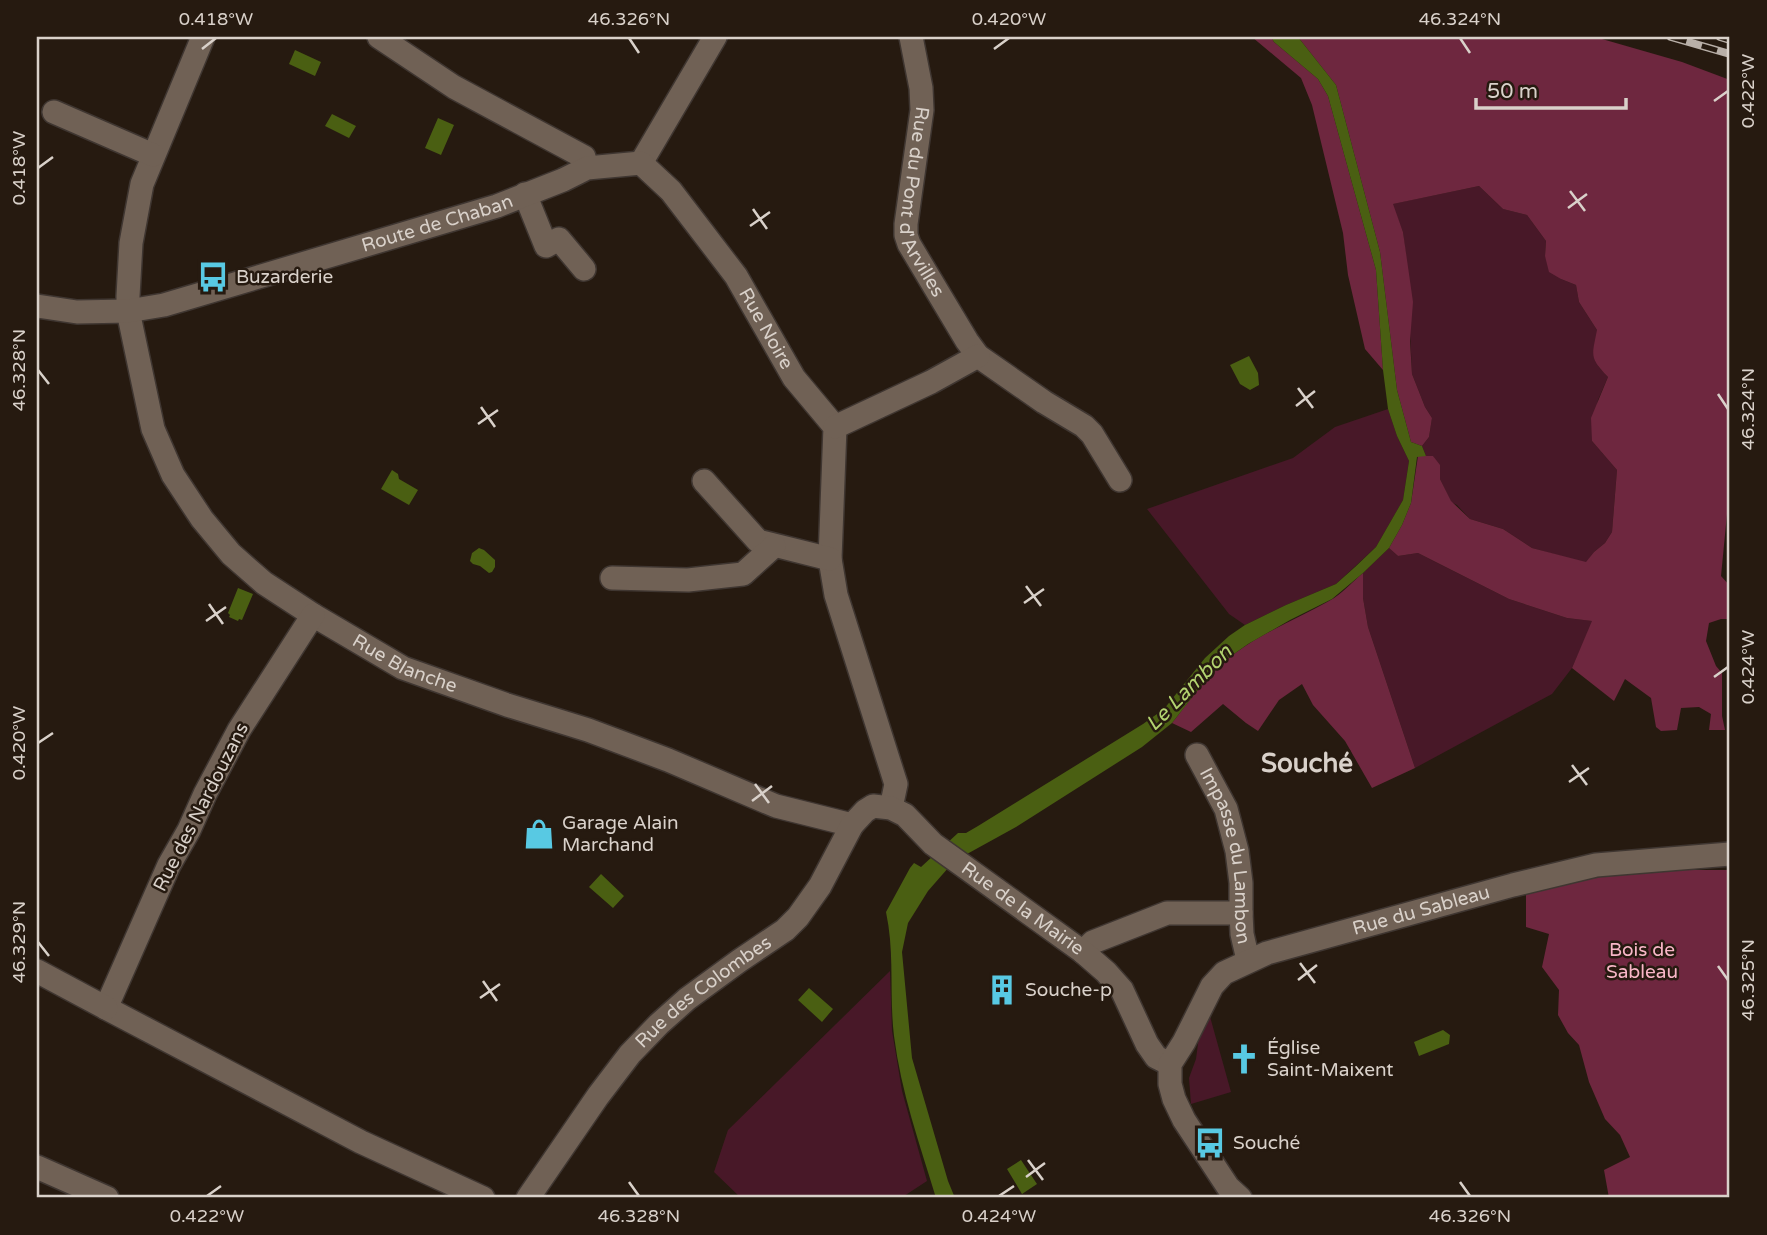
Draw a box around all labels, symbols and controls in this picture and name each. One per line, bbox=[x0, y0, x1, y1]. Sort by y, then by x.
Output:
text: 0.418°W bbox=[179, 8, 253, 30]
text: 46.326°N bbox=[588, 8, 670, 30]
text: 0.420°W bbox=[972, 8, 1046, 30]
text: 46.324°N bbox=[1419, 8, 1501, 30]
text: 0.422°W bbox=[1737, 54, 1759, 128]
scale bar bbox=[1476, 66, 1627, 110]
text: 50 m bbox=[1487, 79, 1538, 104]
street label: Rue du Pont d'Arvilles bbox=[895, 105, 949, 301]
text: 0.418°W bbox=[8, 131, 30, 205]
street label: Route de Chaban bbox=[359, 190, 516, 257]
bus stop icon: Buzarderie bbox=[196, 260, 230, 294]
place label: Buzarderie bbox=[236, 266, 333, 288]
street label: Rue Noire bbox=[734, 284, 798, 373]
text: 46.328°N bbox=[8, 329, 30, 411]
text: 46.324°N bbox=[1737, 368, 1759, 450]
street label: Rue Blanche bbox=[349, 630, 460, 697]
text: 0.424°W bbox=[1737, 630, 1759, 704]
water label: Le Lambon bbox=[1141, 639, 1238, 736]
text: 0.420°W bbox=[8, 706, 30, 780]
street label: Rue des Nardouzans bbox=[149, 719, 253, 895]
district label: Souché bbox=[1261, 748, 1353, 779]
street label: Impasse du Lambon bbox=[1195, 764, 1255, 946]
place label: Garage Alain Marchand bbox=[562, 812, 678, 856]
shop icon: Garage Alain Marchand bbox=[522, 817, 556, 851]
street label: Rue de la Mairie bbox=[957, 857, 1088, 960]
street label: Rue du Sableau bbox=[1350, 881, 1492, 940]
text: 46.329°N bbox=[8, 901, 30, 983]
street label: Rue des Colombes bbox=[631, 931, 776, 1053]
park label: Bois de Sableau bbox=[1606, 939, 1678, 983]
text: 46.325°N bbox=[1737, 939, 1759, 1021]
building icon: Souche-p bbox=[985, 973, 1019, 1007]
place label: Souche-p bbox=[1025, 979, 1112, 1001]
place label: Église Saint-Maixent bbox=[1267, 1037, 1394, 1081]
church icon: Église Saint-Maixent bbox=[1227, 1042, 1261, 1076]
bus stop icon: Souché bbox=[1193, 1126, 1227, 1160]
place label: Souché bbox=[1233, 1132, 1300, 1154]
text: 0.422°W bbox=[170, 1205, 244, 1227]
text: 46.328°N bbox=[598, 1205, 680, 1227]
text: 0.424°W bbox=[962, 1205, 1036, 1227]
text: 46.326°N bbox=[1429, 1205, 1511, 1227]

